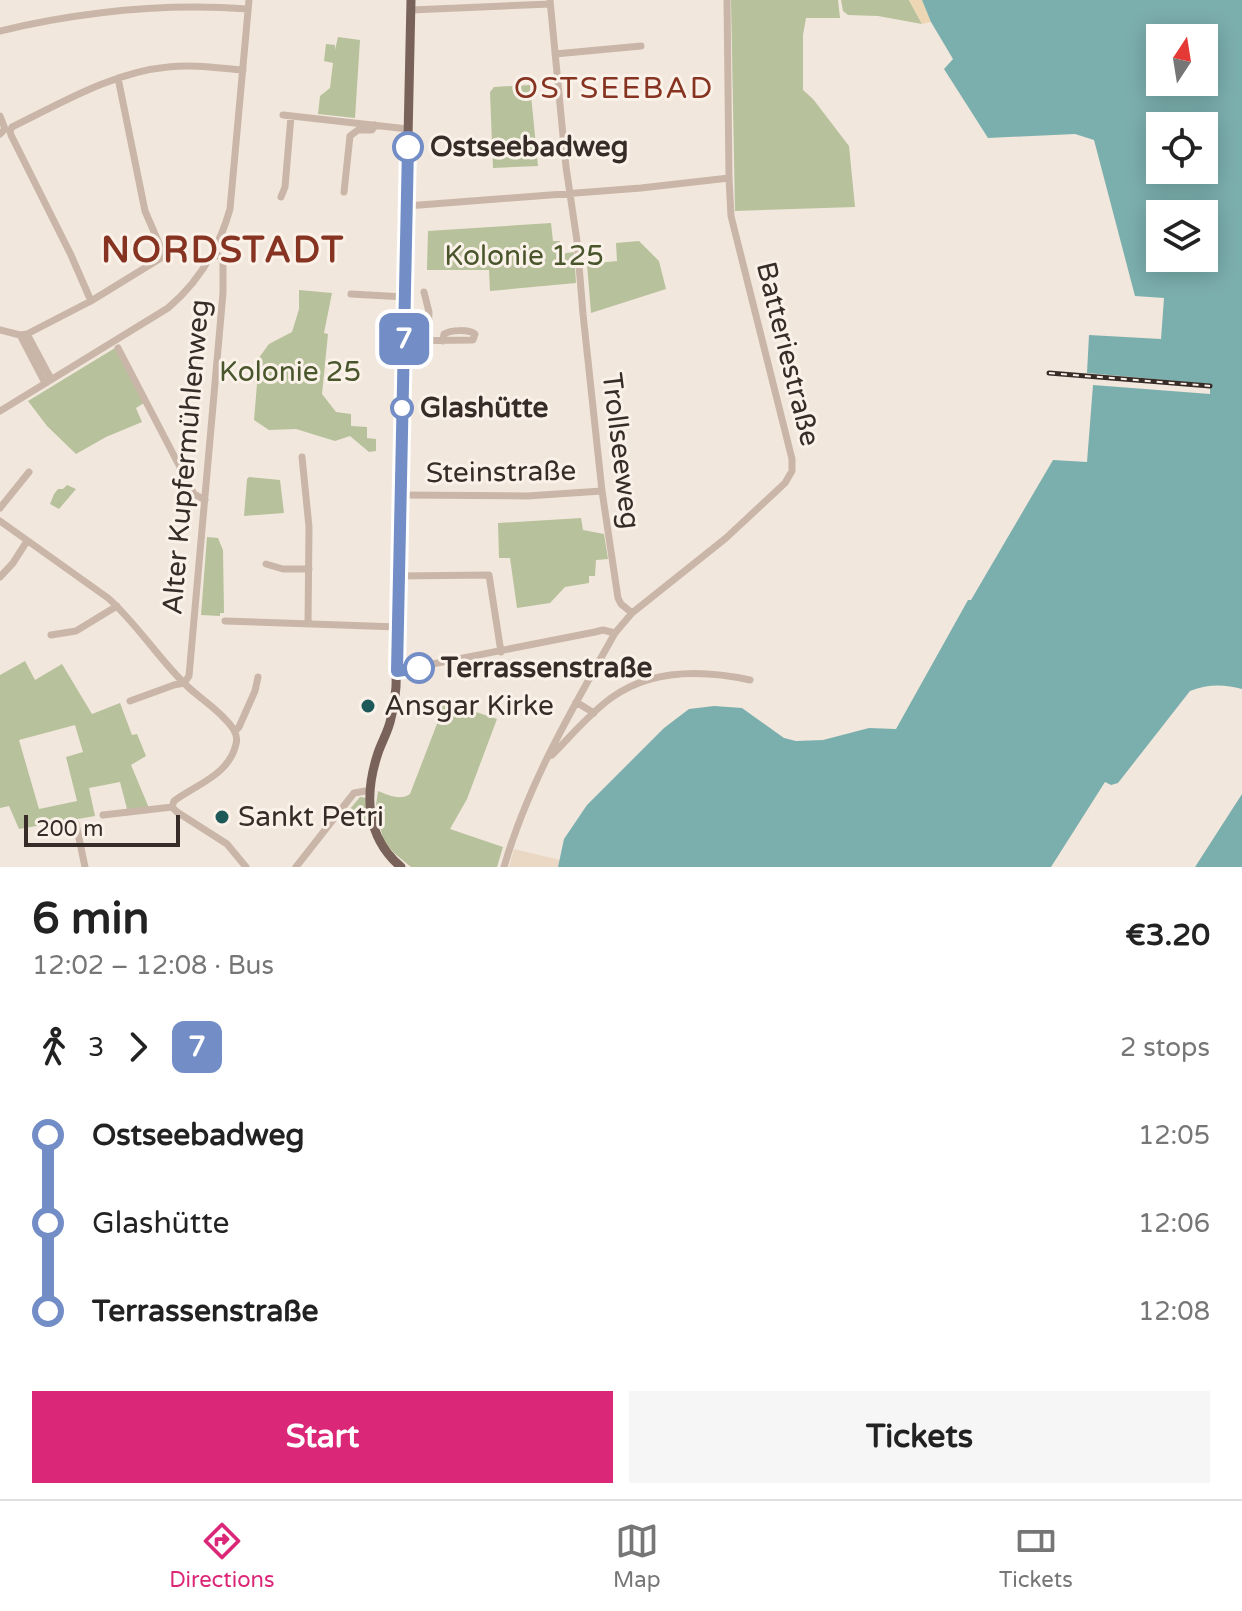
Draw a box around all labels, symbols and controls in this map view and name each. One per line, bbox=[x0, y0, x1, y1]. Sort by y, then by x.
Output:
north arrow bbox=[1146, 24, 1218, 96]
map controls bbox=[1146, 24, 1218, 272]
district label: OSTSEEBAD bbox=[514, 70, 714, 107]
button: locate bbox=[1146, 112, 1218, 184]
place label: Ostseebadweg bbox=[430, 130, 628, 164]
marker: Ostseebadweg bbox=[393, 132, 423, 162]
button: layers bbox=[1146, 200, 1218, 272]
district label: NORDSTADT bbox=[101, 229, 345, 272]
park label: Kolonie 125 bbox=[444, 239, 604, 273]
street label: Batteriestraße bbox=[749, 258, 827, 450]
street label: Alter Kupfermühlenweg bbox=[155, 298, 217, 616]
line badge: 7 bbox=[378, 313, 430, 365]
text: 7 bbox=[395, 322, 413, 356]
park label: Kolonie 25 bbox=[219, 355, 361, 389]
street label: Trollseeweg bbox=[595, 371, 647, 531]
place label: Glashütte bbox=[420, 391, 549, 425]
marker: Glashütte bbox=[391, 397, 413, 419]
street label: Steinstraße bbox=[426, 454, 576, 490]
place label: Terrassenstraße bbox=[440, 651, 653, 685]
marker: Terrassenstraße bbox=[404, 653, 434, 683]
place label: Ansgar Kirke bbox=[384, 689, 554, 723]
marker: Ansgar Kirke bbox=[359, 697, 377, 715]
place label: Sankt Petri bbox=[238, 800, 384, 834]
marker: Sankt Petri bbox=[213, 808, 231, 826]
scale bar bbox=[24, 811, 180, 847]
text: 200 m bbox=[36, 816, 103, 842]
text: 6 min bbox=[32, 893, 149, 946]
text: €3.20 bbox=[1125, 917, 1210, 954]
text: 12:02 – 12:08 · Bus bbox=[32, 950, 274, 981]
icon: walk bbox=[32, 1025, 76, 1069]
icon: forward bbox=[116, 1025, 160, 1069]
text: 7 bbox=[188, 1030, 206, 1064]
text: 3 bbox=[88, 1032, 104, 1063]
text: 2 stops bbox=[1120, 1032, 1210, 1063]
text: Ostseebadweg bbox=[92, 1117, 304, 1154]
text: 12:05 bbox=[1138, 1120, 1210, 1151]
text: Glashütte bbox=[92, 1205, 230, 1242]
text: 12:06 bbox=[1138, 1208, 1210, 1239]
text: Terrassenstraße bbox=[92, 1293, 319, 1330]
text: 12:08 bbox=[1138, 1296, 1210, 1327]
button: Start bbox=[32, 1391, 613, 1483]
button: Tickets bbox=[629, 1391, 1210, 1483]
tab: Directions bbox=[169, 1519, 275, 1593]
tab: Map bbox=[613, 1519, 661, 1593]
tab: Tickets bbox=[999, 1519, 1073, 1593]

